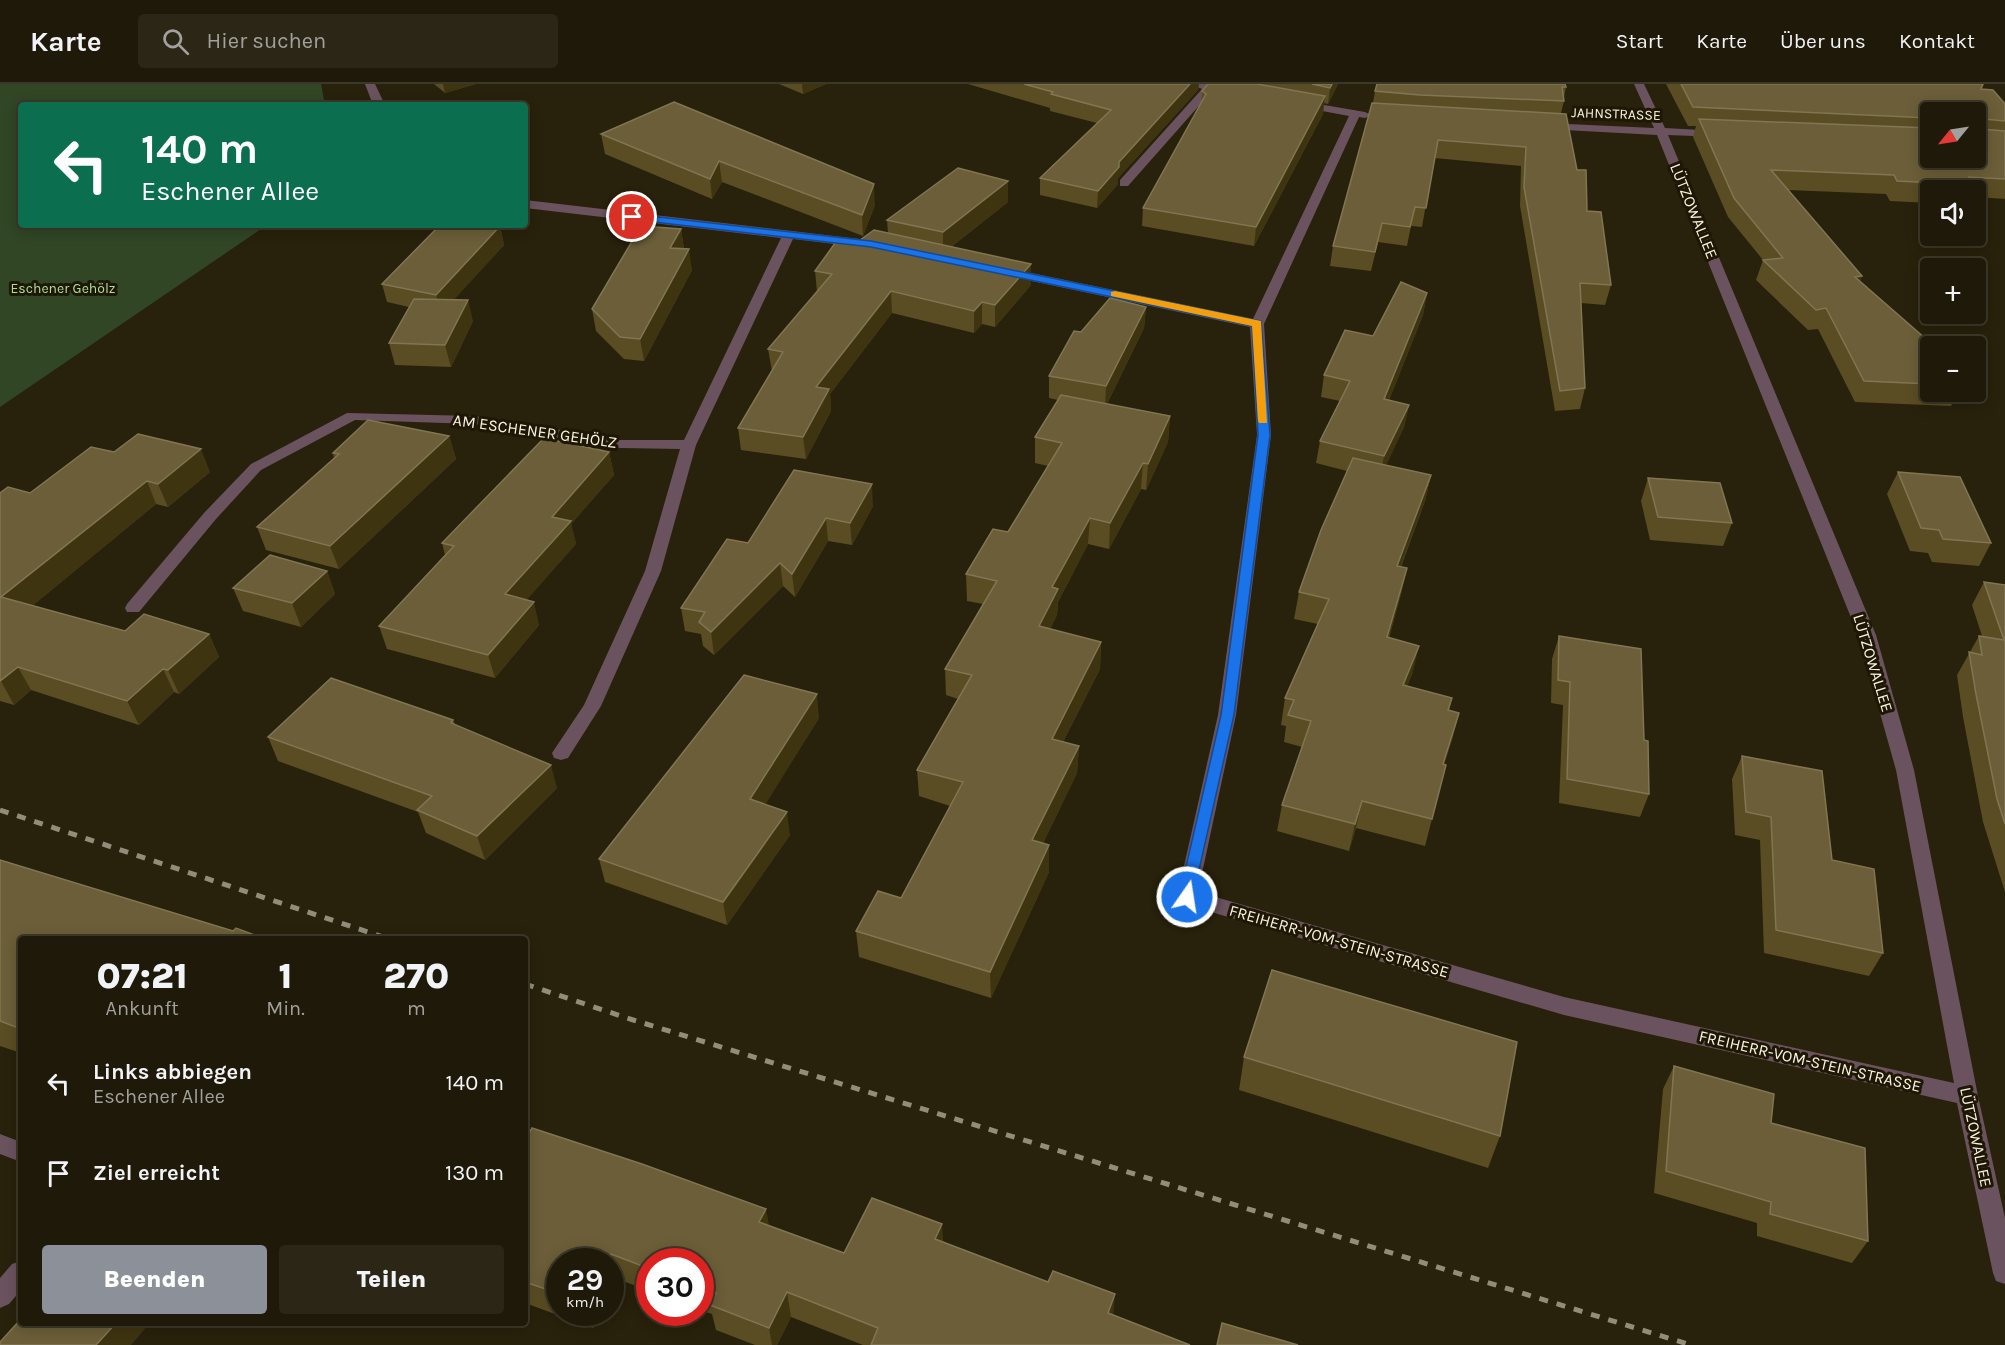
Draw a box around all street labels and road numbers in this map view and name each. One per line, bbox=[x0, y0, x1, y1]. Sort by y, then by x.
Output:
street label: JAHNSTRASSE bbox=[1571, 104, 1661, 124]
street label: LÜTZOWALLEE bbox=[1666, 160, 1722, 262]
street label: AM ESCHENER GEHÖLZ bbox=[452, 410, 618, 452]
street label: LÜTZOWALLEE bbox=[1849, 612, 1897, 714]
street label: FREIHERR-VOM-STEIN-STRASSE bbox=[1227, 901, 1451, 981]
street label: FREIHERR-VOM-STEIN-STRASSE bbox=[1697, 1026, 1923, 1096]
street label: LÜTZOWALLEE bbox=[1956, 1085, 1996, 1189]

